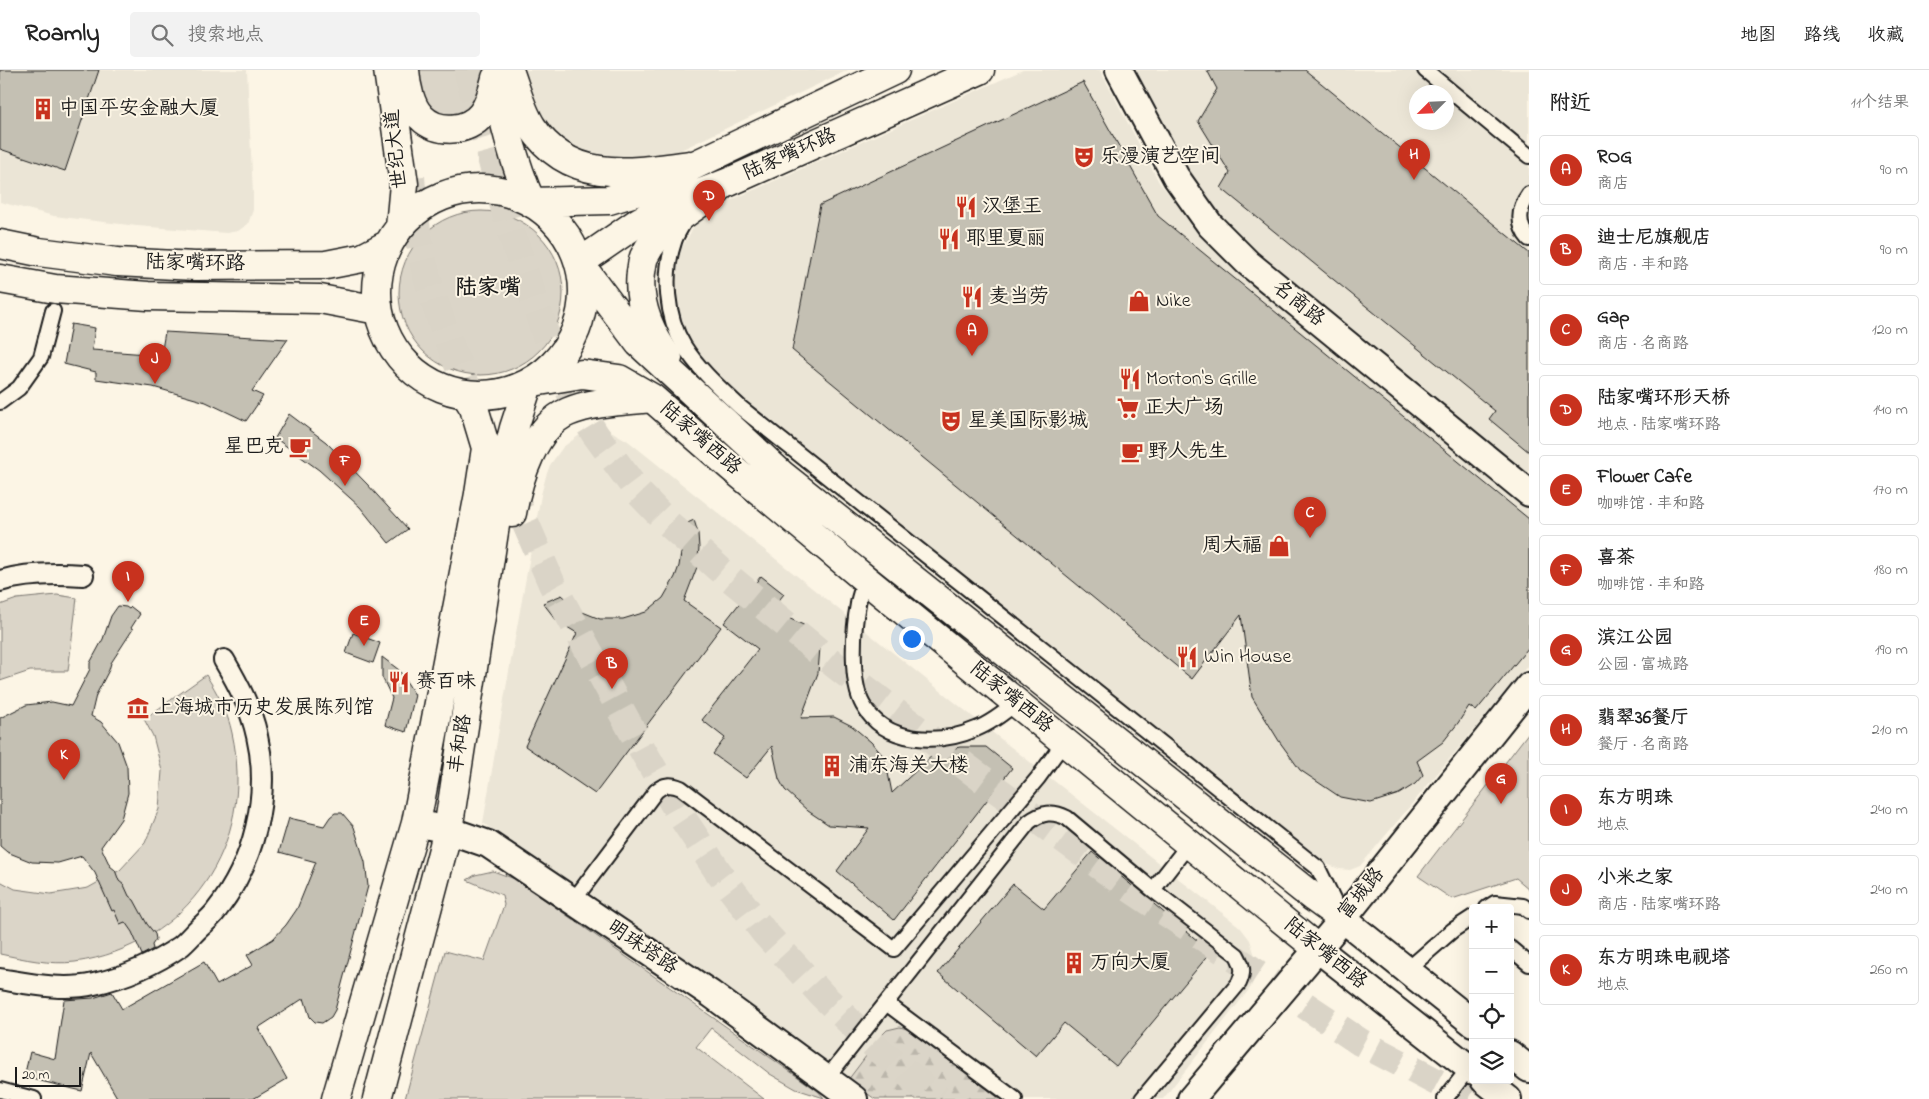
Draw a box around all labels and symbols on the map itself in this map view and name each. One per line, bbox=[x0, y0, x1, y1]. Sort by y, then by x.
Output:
north arrow bbox=[1409, 85, 1454, 130]
place label: 中国平安金融大厦 bbox=[59, 95, 219, 124]
building icon: 中国平安金融大厦 bbox=[30, 96, 56, 122]
street label: 世纪大道 bbox=[378, 108, 416, 190]
street label: 陆家嘴环路 bbox=[738, 121, 842, 189]
pin: H bbox=[1398, 139, 1430, 180]
place label: 乐漫演艺空间 bbox=[1100, 143, 1220, 172]
theatre icon: 乐漫演艺空间 bbox=[1071, 144, 1097, 170]
pin: D bbox=[693, 180, 725, 221]
place label: 汉堡王 bbox=[982, 193, 1042, 222]
restaurant icon: 汉堡王 bbox=[953, 194, 979, 220]
place label: 耶里夏丽 bbox=[966, 225, 1046, 254]
restaurant icon: 耶里夏丽 bbox=[936, 226, 962, 252]
street label: 陆家嘴环路 bbox=[145, 249, 246, 279]
district label: 陆家嘴 bbox=[455, 273, 521, 305]
street label: 名商路 bbox=[1266, 274, 1331, 335]
place label: 麦当劳 bbox=[989, 283, 1049, 312]
restaurant icon: 麦当劳 bbox=[959, 284, 985, 310]
place label: Nike bbox=[1156, 287, 1191, 316]
shop icon: Nike bbox=[1126, 288, 1152, 314]
pin: A bbox=[956, 315, 988, 356]
pin: J bbox=[139, 343, 171, 384]
place label: Morton's Grille bbox=[1146, 365, 1257, 394]
restaurant icon: Morton's Grille bbox=[1117, 366, 1143, 392]
place label: 正大广场 bbox=[1144, 394, 1224, 423]
street label: 陆家嘴西路 bbox=[653, 395, 748, 483]
supermarket icon: 正大广场 bbox=[1115, 395, 1141, 421]
place label: 星美国际影城 bbox=[968, 407, 1088, 436]
theatre icon: 星美国际影城 bbox=[938, 408, 964, 434]
place label: 星巴克 bbox=[224, 433, 284, 462]
cafe icon: 星巴克 bbox=[287, 434, 313, 460]
place label: 野人先生 bbox=[1148, 438, 1228, 467]
cafe icon: 野人先生 bbox=[1119, 439, 1145, 465]
pin: F bbox=[329, 445, 361, 486]
pin: C bbox=[1294, 497, 1326, 538]
place label: 周大福 bbox=[1202, 532, 1262, 561]
shop icon: 周大福 bbox=[1266, 533, 1292, 559]
pin: I bbox=[112, 561, 144, 602]
pin: E bbox=[348, 605, 380, 646]
your location bbox=[899, 626, 925, 652]
place label: Win House bbox=[1204, 643, 1292, 672]
restaurant icon: Win House bbox=[1174, 644, 1200, 670]
pin: B bbox=[596, 648, 628, 689]
street label: 陆家嘴西路 bbox=[963, 655, 1060, 741]
place label: 赛百味 bbox=[416, 668, 476, 697]
restaurant icon: 赛百味 bbox=[386, 669, 412, 695]
place label: 上海城市历史发展陈列馆 bbox=[154, 694, 374, 723]
museum icon: 上海城市历史发展陈列馆 bbox=[125, 695, 151, 721]
street label: 丰和路 bbox=[442, 711, 480, 776]
pin: K bbox=[48, 739, 80, 780]
place label: 浦东海关大楼 bbox=[849, 752, 969, 781]
building icon: 浦东海关大楼 bbox=[819, 753, 845, 779]
pin: G bbox=[1485, 763, 1517, 804]
street label: 富城路 bbox=[1332, 861, 1393, 926]
street label: 陆家嘴西路 bbox=[1277, 911, 1374, 997]
street label: 明珠塔路 bbox=[601, 914, 684, 983]
place label: 万向大厦 bbox=[1090, 949, 1170, 978]
building icon: 万向大厦 bbox=[1061, 950, 1087, 976]
scale bar bbox=[15, 1064, 81, 1087]

